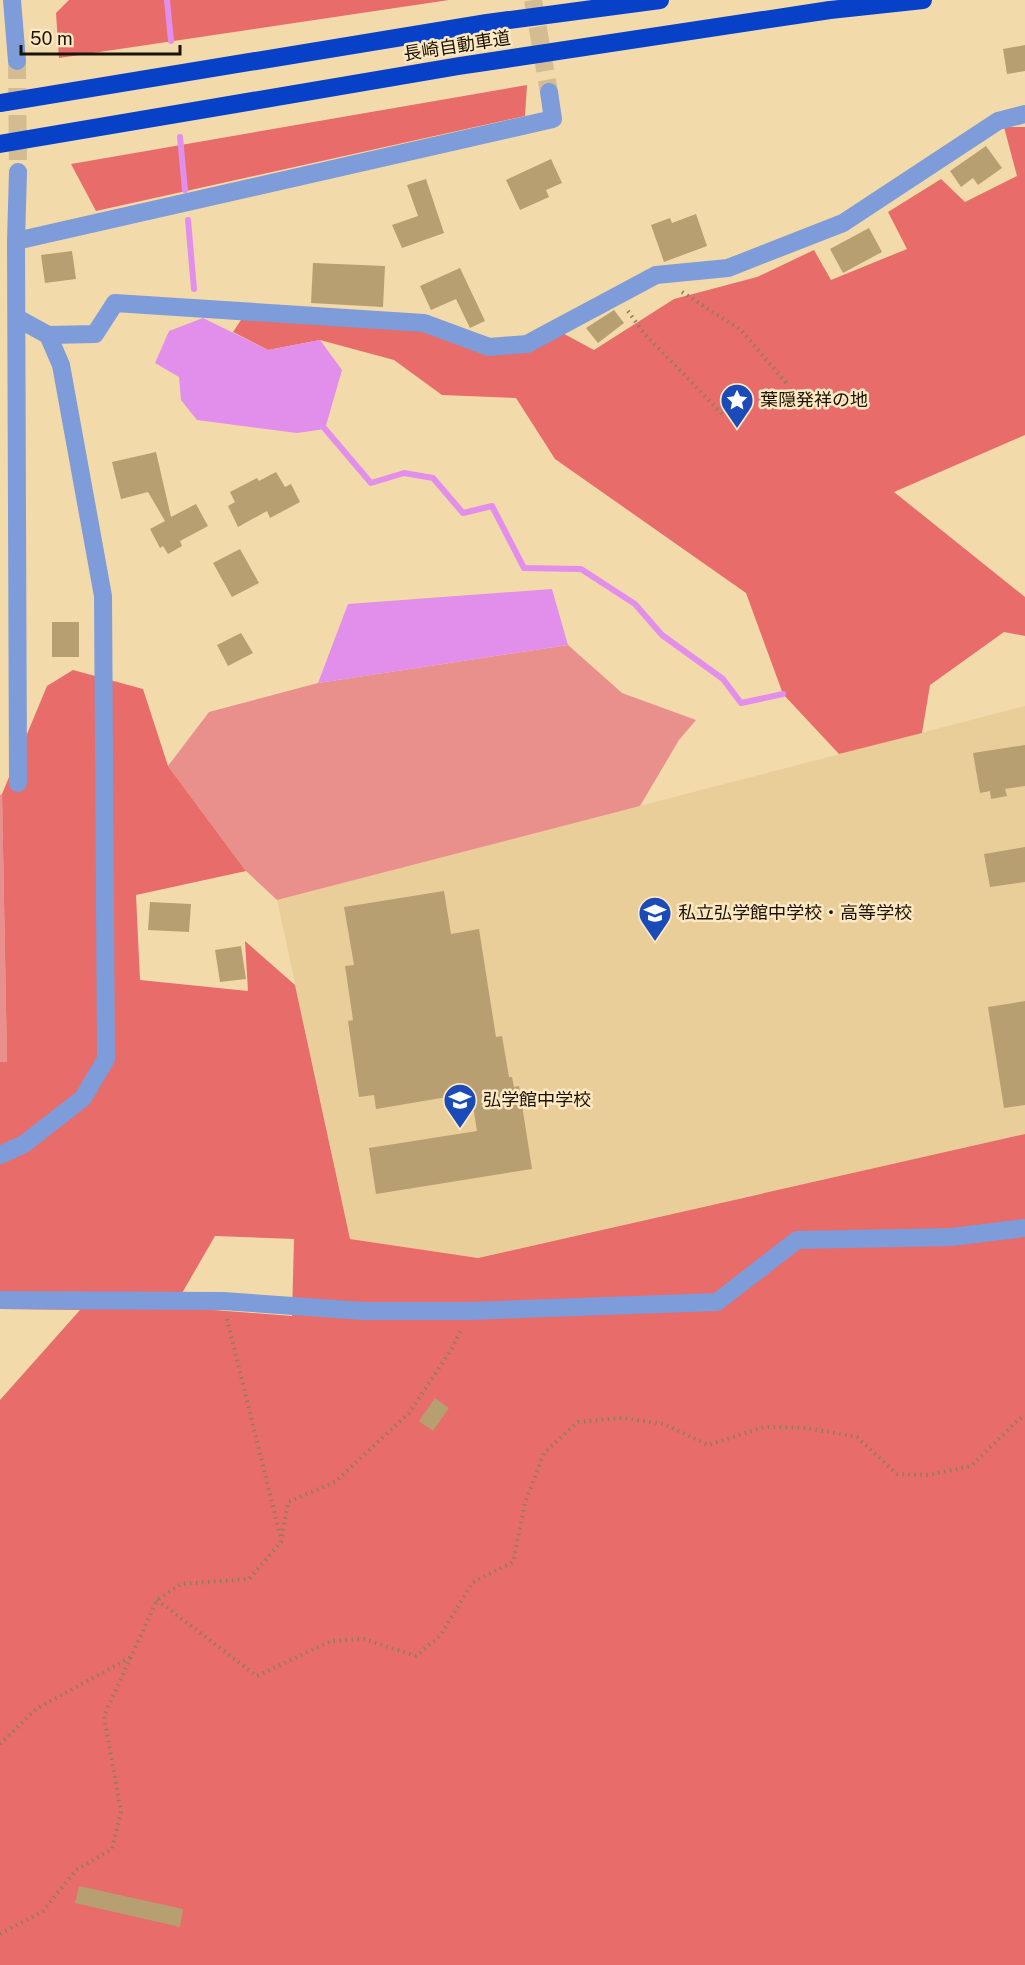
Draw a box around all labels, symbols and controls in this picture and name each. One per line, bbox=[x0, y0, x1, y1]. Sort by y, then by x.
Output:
scale bar bbox=[21, 18, 180, 56]
street label: 長崎自動車道 bbox=[402, 27, 512, 64]
text: 50 m bbox=[30, 28, 73, 49]
place icon: 葉隠発祥の地 bbox=[719, 382, 755, 429]
place label: 葉隠発祥の地 bbox=[760, 389, 868, 410]
school or university icon: 私立弘学館中学校・高等学校 bbox=[637, 895, 673, 942]
place label: 私立弘学館中学校・高等学校 bbox=[678, 902, 912, 923]
school or university icon: 弘学館中学校 bbox=[442, 1082, 478, 1129]
place label: 弘学館中学校 bbox=[483, 1089, 591, 1110]

